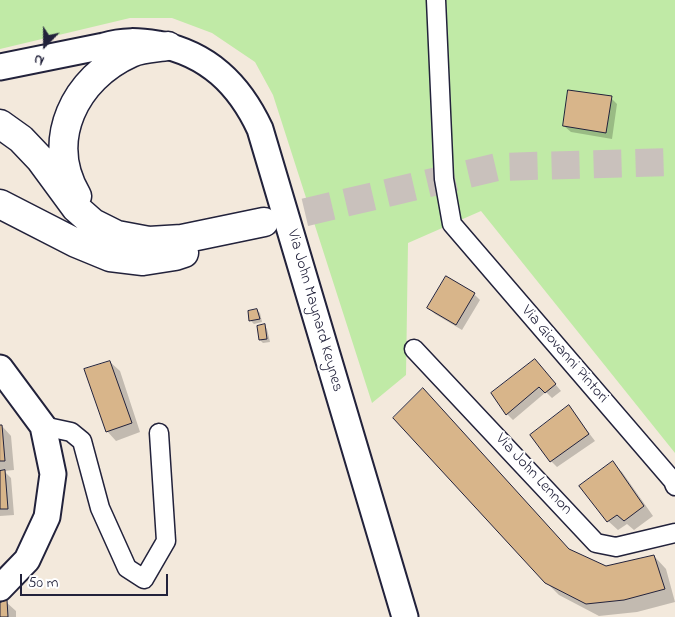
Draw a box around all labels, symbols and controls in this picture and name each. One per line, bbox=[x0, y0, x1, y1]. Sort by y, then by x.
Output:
north arrow bbox=[20, 20, 70, 70]
text: N bbox=[31, 48, 48, 71]
street label: Via John Maynard Keynes bbox=[282, 228, 346, 394]
street label: Via Giovanni Pintori bbox=[516, 302, 612, 408]
street label: Via John Lennon bbox=[490, 430, 576, 520]
scale bar bbox=[22, 564, 170, 596]
text: 50 m bbox=[28, 572, 58, 594]

